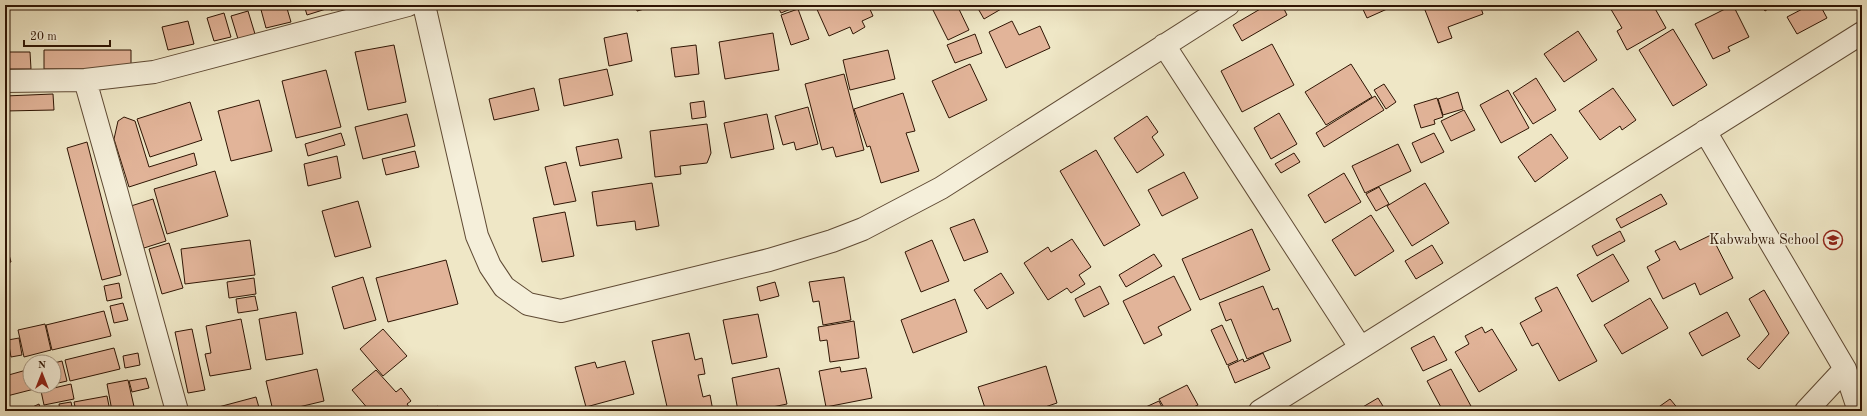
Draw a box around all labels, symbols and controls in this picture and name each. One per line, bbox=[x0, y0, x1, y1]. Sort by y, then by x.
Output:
scale bar bbox=[24, 22, 110, 48]
text: 20 m bbox=[30, 31, 57, 43]
school or university icon: Kabwabwa School bbox=[1822, 229, 1844, 251]
place label: Kabwabwa School bbox=[1709, 233, 1819, 247]
north arrow bbox=[22, 354, 62, 394]
text: N bbox=[38, 360, 47, 371]

